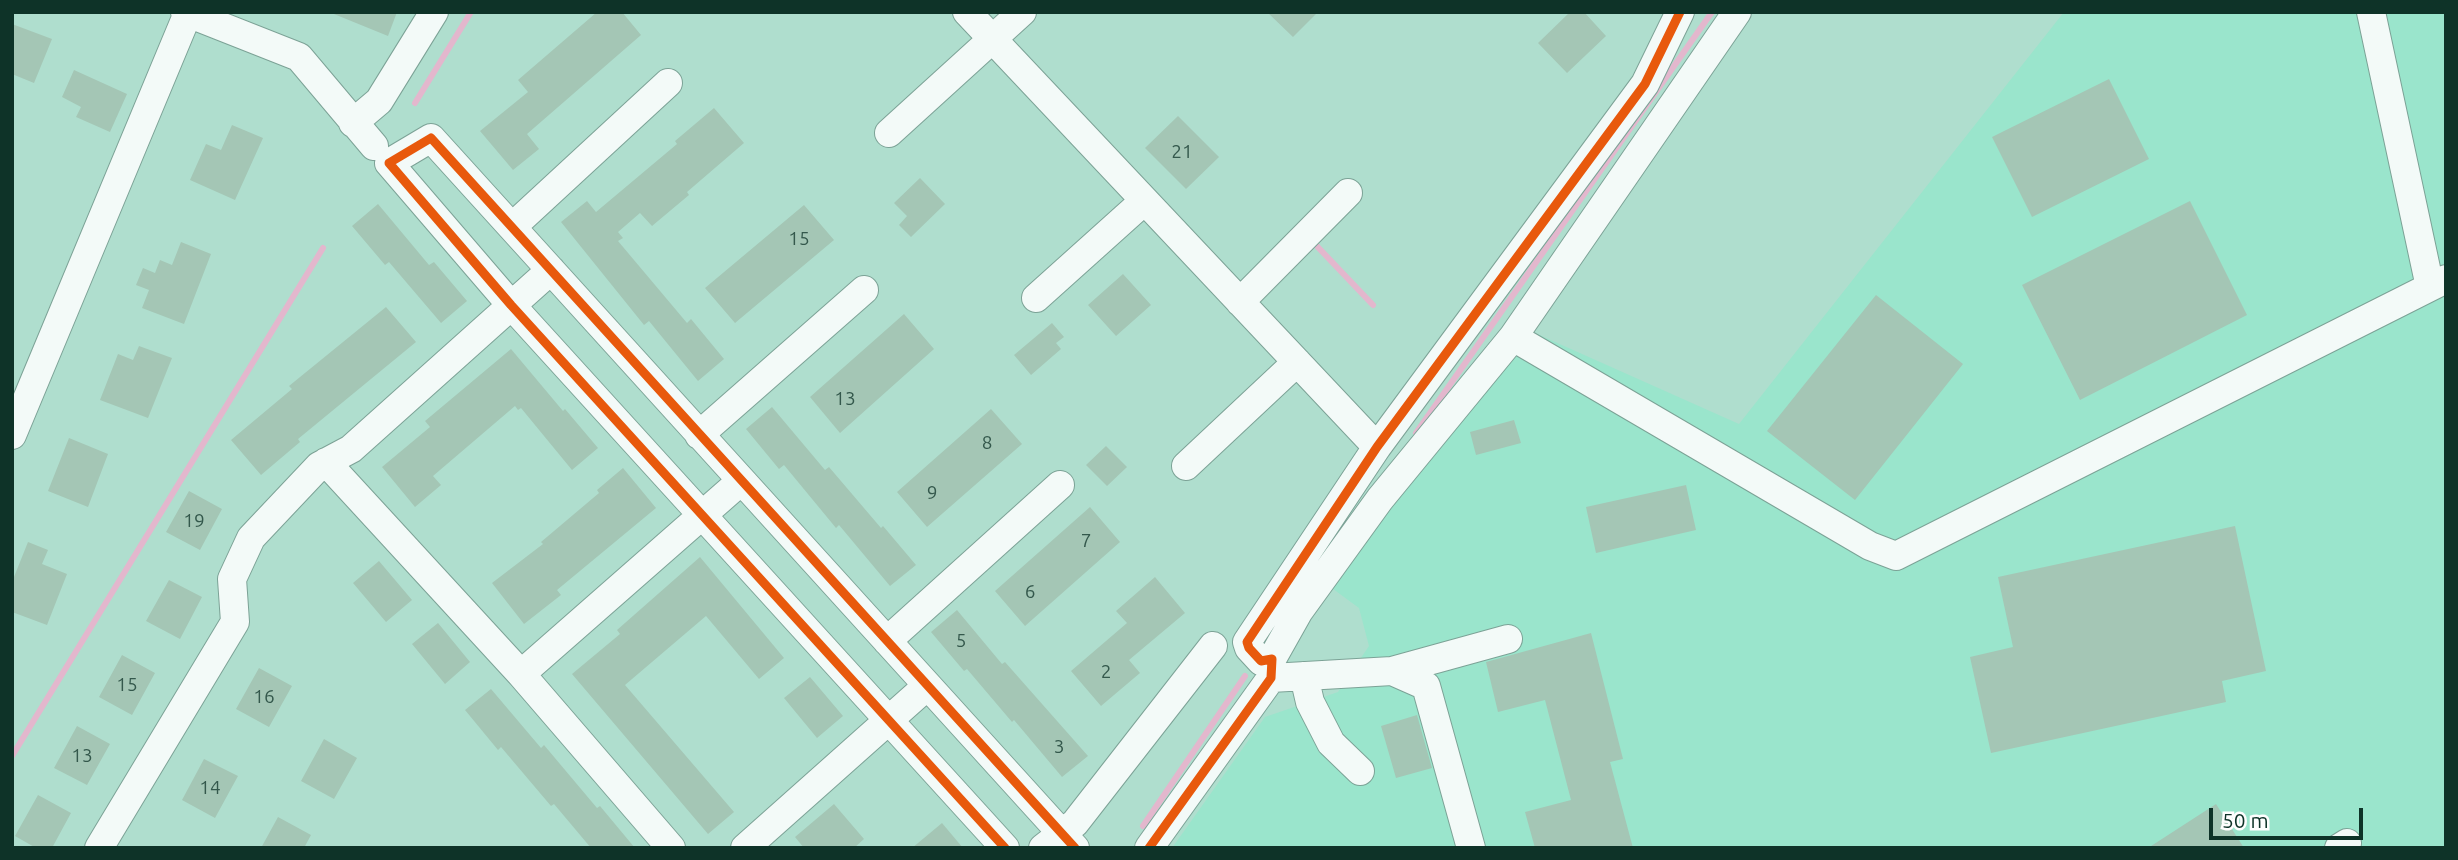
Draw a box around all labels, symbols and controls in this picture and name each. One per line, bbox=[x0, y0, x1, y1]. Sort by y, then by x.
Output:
house number: 21 bbox=[1171, 141, 1193, 163]
house number: 15 bbox=[788, 228, 810, 250]
house number: 13 bbox=[834, 388, 856, 410]
house number: 8 bbox=[982, 432, 992, 454]
house number: 9 bbox=[927, 482, 937, 504]
house number: 19 bbox=[183, 510, 205, 532]
house number: 7 bbox=[1081, 530, 1091, 552]
house number: 6 bbox=[1025, 581, 1035, 603]
house number: 5 bbox=[956, 630, 966, 652]
house number: 2 bbox=[1101, 661, 1111, 683]
house number: 15 bbox=[116, 674, 138, 696]
house number: 16 bbox=[253, 686, 275, 708]
house number: 3 bbox=[1054, 736, 1064, 758]
house number: 13 bbox=[71, 745, 93, 767]
house number: 14 bbox=[199, 777, 221, 799]
scale bar bbox=[2213, 794, 2367, 838]
text: 50 m bbox=[2222, 808, 2269, 832]

